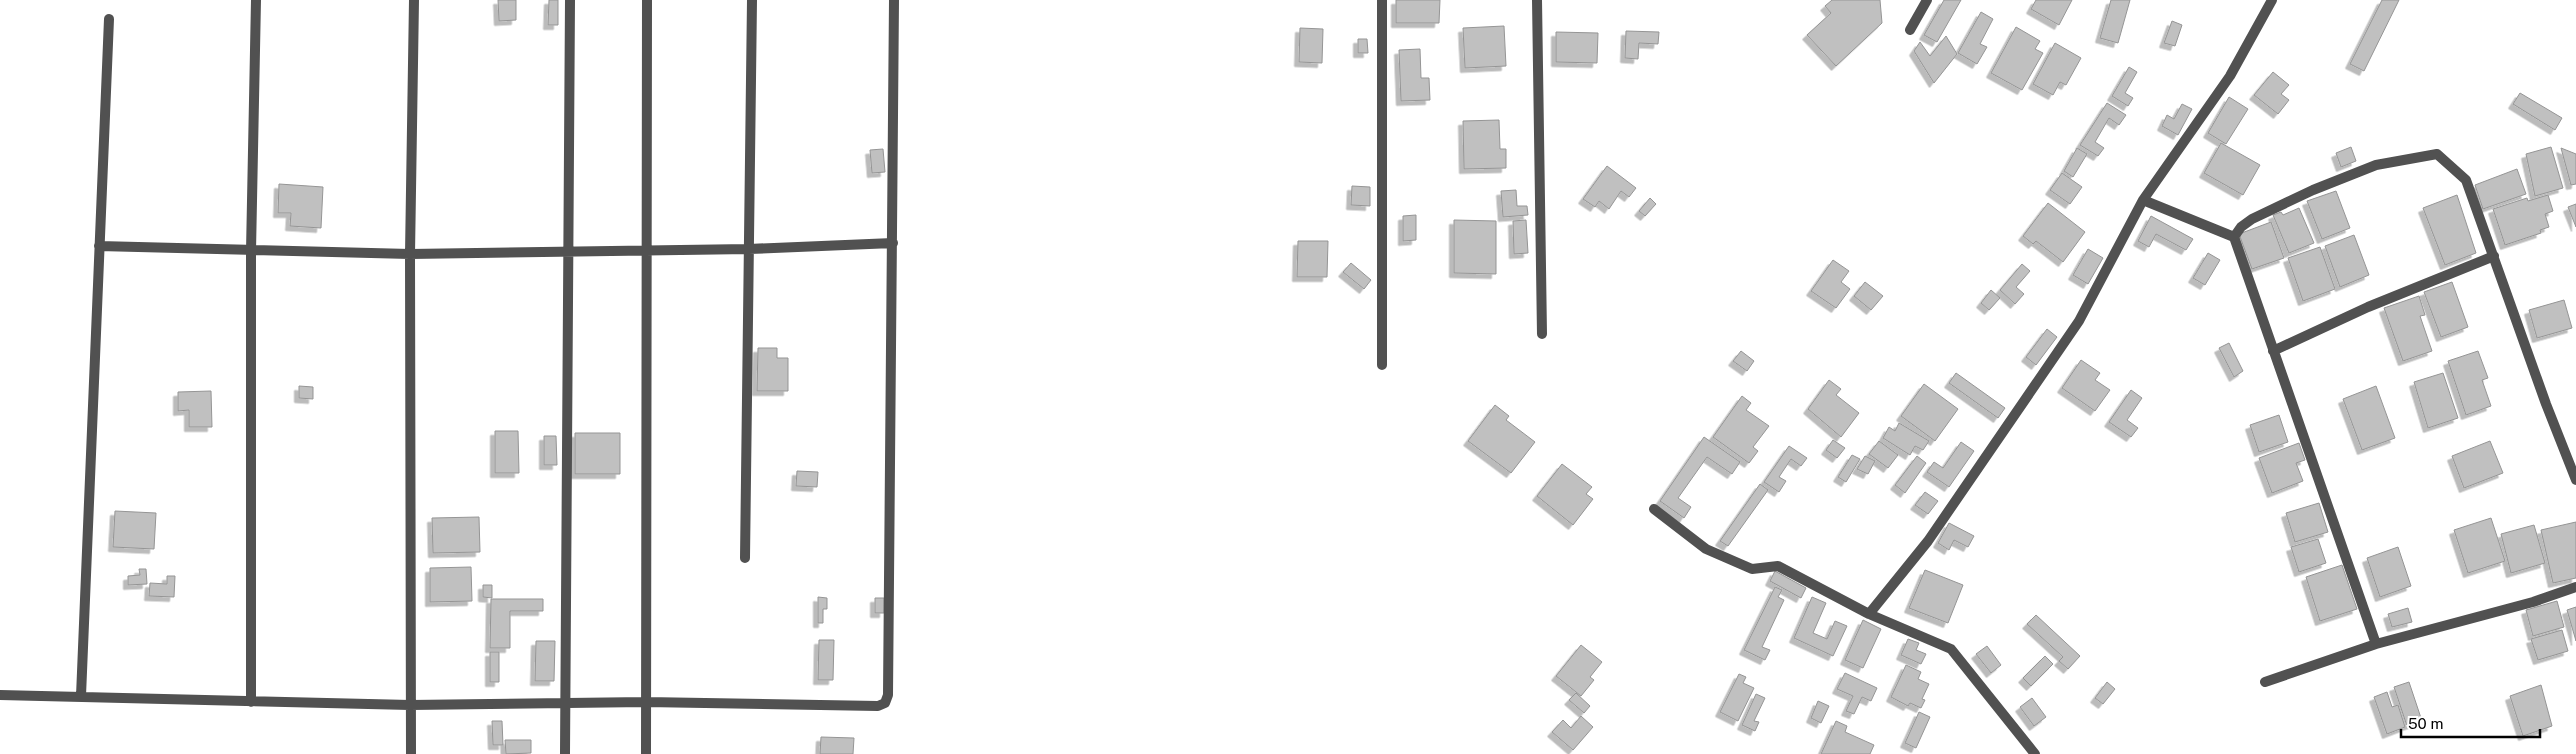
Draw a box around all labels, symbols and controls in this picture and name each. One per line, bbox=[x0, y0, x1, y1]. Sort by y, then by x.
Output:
scale bar bbox=[2401, 706, 2540, 738]
text: 50 m bbox=[2408, 715, 2443, 732]

